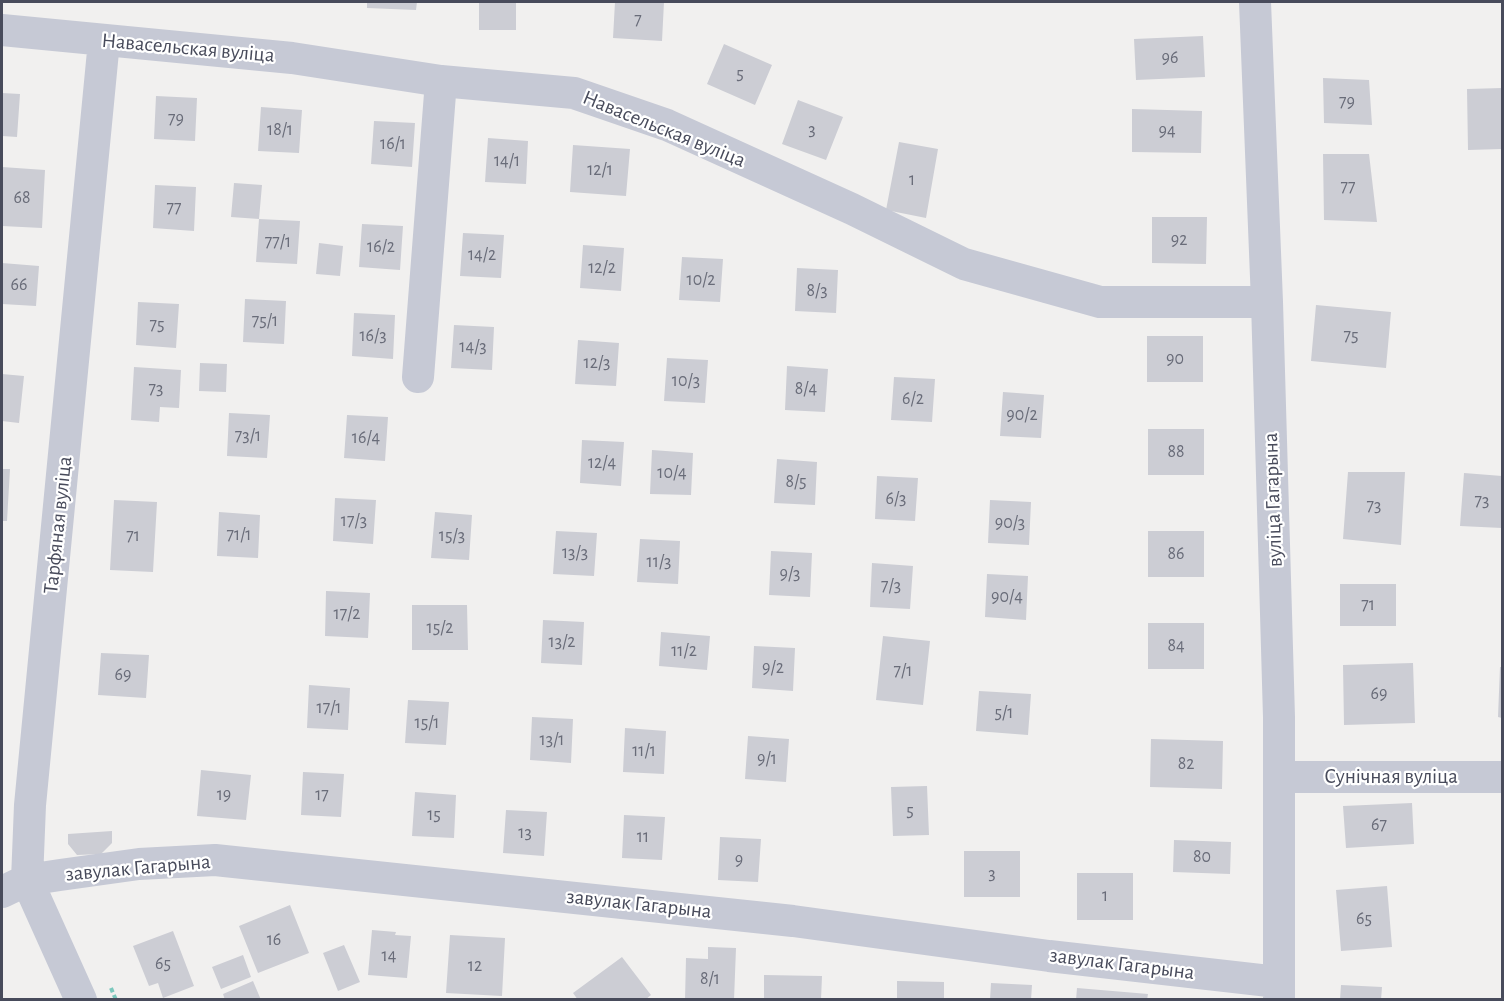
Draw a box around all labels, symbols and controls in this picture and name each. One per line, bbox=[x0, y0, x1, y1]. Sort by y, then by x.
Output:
house number: 7 bbox=[634, 9, 642, 31]
street label: Навасельская вуліца bbox=[100, 28, 276, 68]
house number: 96 bbox=[1162, 47, 1178, 69]
house number: 5 bbox=[736, 63, 744, 85]
street label: Навасельская вуліца bbox=[579, 85, 749, 173]
house number: 79 bbox=[1339, 91, 1355, 113]
house number: 79 bbox=[168, 108, 184, 130]
house number: 18/1 bbox=[267, 119, 293, 141]
house number: 3 bbox=[808, 119, 816, 141]
house number: 94 bbox=[1158, 120, 1176, 142]
house number: 16/1 bbox=[380, 133, 406, 155]
house number: 14/1 bbox=[494, 150, 520, 172]
house number: 12/1 bbox=[587, 159, 613, 181]
house number: 1 bbox=[909, 169, 915, 191]
house number: 77 bbox=[1340, 176, 1356, 198]
house number: 68 bbox=[14, 187, 30, 209]
house number: 77 bbox=[166, 197, 182, 219]
house number: 92 bbox=[1171, 229, 1187, 251]
house number: 77/1 bbox=[265, 231, 291, 253]
house number: 16/2 bbox=[367, 236, 395, 258]
house number: 14/2 bbox=[468, 244, 496, 266]
house number: 12/2 bbox=[588, 257, 616, 279]
house number: 10/2 bbox=[686, 269, 716, 291]
house number: 66 bbox=[11, 274, 27, 296]
house number: 8/3 bbox=[806, 280, 828, 302]
house number: 75/1 bbox=[252, 310, 278, 332]
house number: 75 bbox=[149, 314, 165, 336]
house number: 16/3 bbox=[359, 325, 387, 347]
house number: 75 bbox=[1343, 325, 1359, 347]
house number: 14/3 bbox=[459, 336, 487, 358]
house number: 90 bbox=[1166, 348, 1184, 370]
house number: 12/3 bbox=[584, 352, 610, 374]
house number: 10/3 bbox=[672, 370, 700, 392]
house number: 73 bbox=[149, 378, 163, 400]
house number: 8/4 bbox=[795, 378, 817, 400]
house number: 6/2 bbox=[902, 388, 924, 410]
house number: 90/2 bbox=[1006, 404, 1038, 426]
house number: 73/1 bbox=[235, 425, 261, 447]
house number: 16/4 bbox=[352, 427, 380, 449]
street label: вуліца Гагарына bbox=[1258, 432, 1288, 568]
house number: 88 bbox=[1167, 441, 1185, 463]
house number: 12/4 bbox=[588, 452, 616, 474]
street label: Тарфяная вуліца bbox=[38, 455, 78, 595]
house number: 10/4 bbox=[657, 462, 687, 484]
house number: 8/5 bbox=[785, 471, 807, 493]
house number: 6/3 bbox=[885, 488, 907, 510]
house number: 73 bbox=[1475, 490, 1489, 512]
house number: 73 bbox=[1367, 495, 1381, 517]
house number: 17/3 bbox=[341, 510, 367, 532]
house number: 90/3 bbox=[995, 512, 1025, 534]
house number: 71/1 bbox=[226, 524, 252, 546]
house number: 71 bbox=[126, 525, 140, 547]
house number: 15/3 bbox=[439, 525, 465, 547]
house number: 13/3 bbox=[562, 542, 588, 564]
house number: 86 bbox=[1168, 543, 1184, 565]
house number: 11/3 bbox=[647, 551, 671, 573]
house number: 9/3 bbox=[779, 563, 801, 585]
house number: 7/3 bbox=[881, 575, 901, 597]
house number: 90/4 bbox=[991, 586, 1023, 608]
house number: 71 bbox=[1361, 594, 1375, 616]
house number: 17/2 bbox=[333, 603, 361, 625]
house number: 15/2 bbox=[426, 617, 454, 639]
house number: 13/2 bbox=[549, 631, 575, 653]
house number: 84 bbox=[1167, 635, 1185, 657]
house number: 11/2 bbox=[671, 640, 697, 662]
house number: 9/2 bbox=[762, 657, 784, 679]
house number: 7/1 bbox=[894, 660, 912, 682]
house number: 69 bbox=[115, 664, 131, 686]
house number: 69 bbox=[1371, 683, 1387, 705]
house number: 17/1 bbox=[316, 697, 342, 719]
house number: 5/1 bbox=[995, 702, 1013, 724]
house number: 15/1 bbox=[414, 712, 440, 734]
house number: 13/1 bbox=[540, 729, 564, 751]
house number: 11/1 bbox=[632, 740, 656, 762]
house number: 9/1 bbox=[757, 748, 777, 770]
house number: 82 bbox=[1178, 753, 1194, 775]
street label: Сунічная вуліца bbox=[1324, 764, 1458, 790]
house number: 19 bbox=[217, 784, 231, 806]
house number: 17 bbox=[315, 784, 329, 806]
house number: 5 bbox=[906, 800, 914, 822]
house number: 15 bbox=[427, 804, 441, 826]
house number: 67 bbox=[1371, 814, 1387, 836]
house number: 13 bbox=[518, 822, 532, 844]
house number: 11 bbox=[637, 826, 649, 848]
house number: 80 bbox=[1193, 846, 1211, 868]
street label: завулак Гагарына bbox=[64, 849, 212, 887]
house number: 9 bbox=[735, 849, 743, 871]
house number: 3 bbox=[988, 863, 996, 885]
street label: завулак Гагарына bbox=[565, 884, 713, 924]
house number: 1 bbox=[1102, 885, 1108, 907]
house number: 65 bbox=[1356, 908, 1372, 930]
house number: 16 bbox=[267, 929, 281, 951]
street label: завулак Гагарына bbox=[1048, 943, 1196, 985]
house number: 14 bbox=[382, 945, 396, 967]
house number: 65 bbox=[155, 953, 171, 975]
house number: 12 bbox=[468, 955, 482, 977]
house number: 8/1 bbox=[700, 968, 720, 990]

